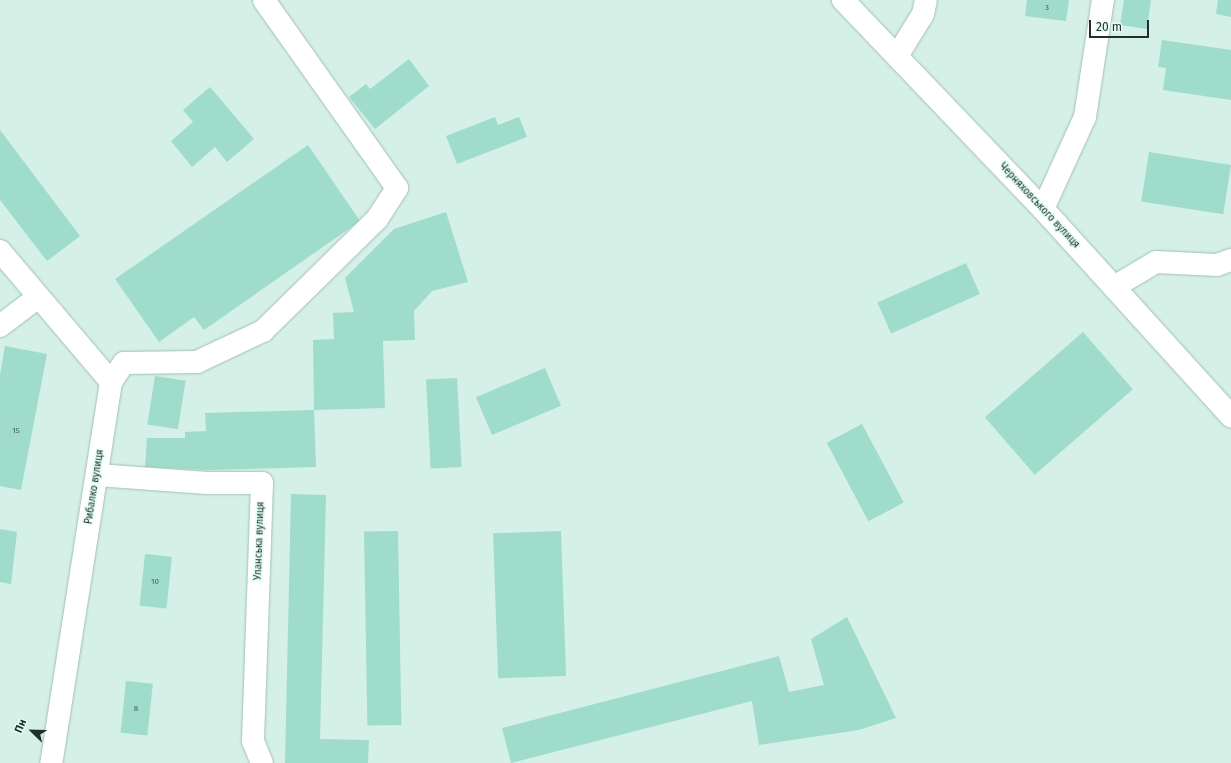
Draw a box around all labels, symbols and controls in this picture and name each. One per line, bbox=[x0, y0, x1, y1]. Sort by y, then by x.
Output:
house number: 3 bbox=[1045, 3, 1049, 13]
scale bar bbox=[1091, 12, 1151, 38]
text: 20 m bbox=[1096, 20, 1122, 34]
street label: Черняховського вулиця bbox=[996, 161, 1082, 251]
house number: 15 bbox=[12, 426, 20, 436]
street label: Рибалко вулиця bbox=[83, 449, 107, 525]
street label: Уланська вулиця bbox=[253, 502, 267, 580]
house number: 10 bbox=[151, 577, 159, 587]
house number: 8 bbox=[134, 704, 138, 714]
north arrow bbox=[12, 711, 52, 751]
text: Пн bbox=[12, 717, 29, 735]

